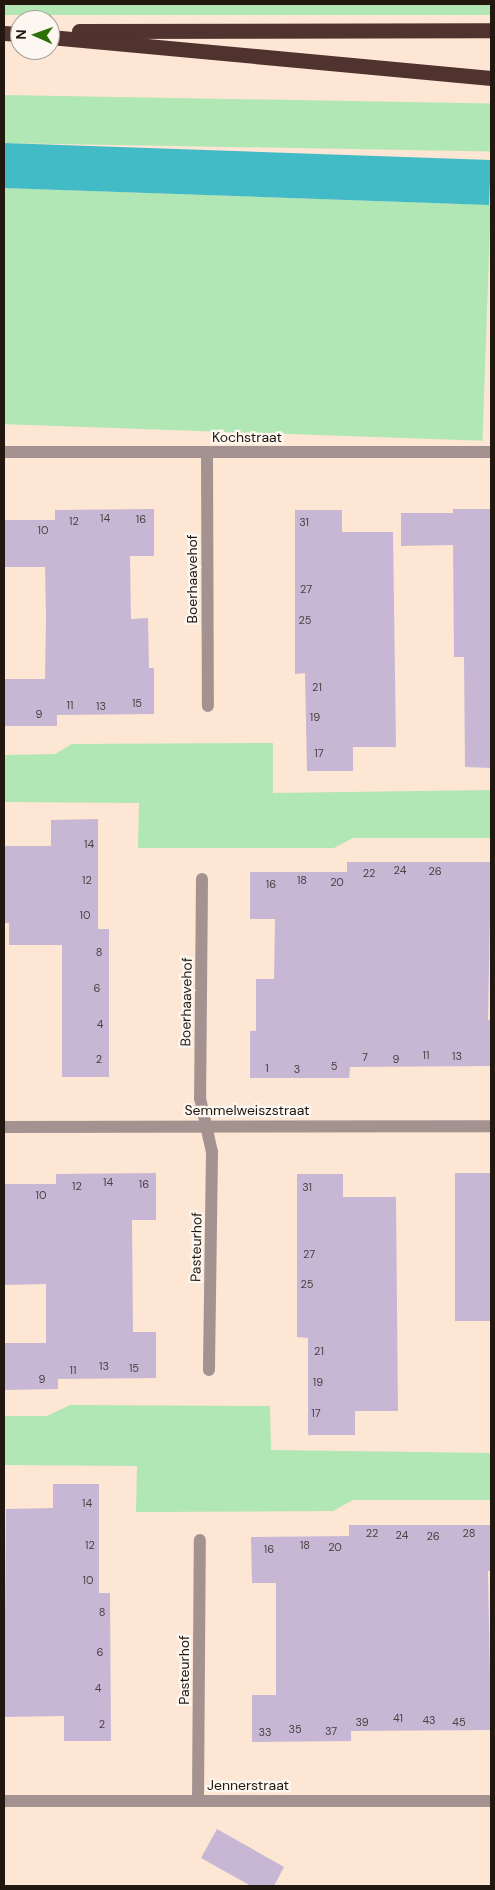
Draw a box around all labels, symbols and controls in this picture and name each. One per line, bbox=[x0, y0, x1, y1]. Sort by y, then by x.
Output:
north arrow bbox=[10, 10, 60, 60]
text: N bbox=[12, 29, 30, 40]
street label: Kochstraat bbox=[212, 429, 282, 445]
house number: 14 bbox=[100, 511, 110, 525]
house number: 16 bbox=[136, 512, 146, 526]
house number: 12 bbox=[69, 514, 79, 528]
house number: 31 bbox=[299, 515, 309, 529]
house number: 10 bbox=[38, 523, 48, 537]
street label: Boerhaavehof bbox=[184, 535, 200, 623]
house number: 27 bbox=[300, 582, 312, 596]
house number: 25 bbox=[298, 613, 312, 627]
house number: 21 bbox=[312, 680, 322, 694]
house number: 15 bbox=[132, 696, 142, 710]
house number: 11 bbox=[67, 698, 73, 712]
house number: 13 bbox=[96, 699, 106, 713]
house number: 9 bbox=[36, 707, 42, 721]
house number: 19 bbox=[310, 710, 320, 724]
house number: 17 bbox=[314, 746, 324, 760]
house number: 14 bbox=[84, 837, 94, 851]
house number: 24 bbox=[394, 863, 406, 877]
house number: 26 bbox=[428, 864, 442, 878]
house number: 22 bbox=[363, 866, 375, 880]
house number: 12 bbox=[82, 873, 92, 887]
house number: 18 bbox=[297, 873, 307, 887]
house number: 20 bbox=[330, 875, 344, 889]
house number: 16 bbox=[266, 877, 276, 891]
house number: 10 bbox=[80, 908, 90, 922]
house number: 8 bbox=[96, 945, 102, 959]
street label: Boerhaavehof bbox=[177, 957, 195, 1047]
house number: 6 bbox=[94, 981, 100, 995]
house number: 4 bbox=[97, 1017, 103, 1031]
house number: 11 bbox=[423, 1048, 429, 1062]
house number: 13 bbox=[452, 1049, 462, 1063]
house number: 7 bbox=[362, 1050, 368, 1064]
house number: 2 bbox=[96, 1052, 102, 1066]
house number: 9 bbox=[393, 1052, 399, 1066]
house number: 5 bbox=[331, 1059, 337, 1073]
house number: 1 bbox=[265, 1061, 269, 1075]
house number: 3 bbox=[294, 1062, 300, 1076]
street label: Semmelweiszstraat bbox=[184, 1102, 310, 1118]
house number: 14 bbox=[103, 1175, 113, 1189]
house number: 16 bbox=[139, 1177, 149, 1191]
house number: 12 bbox=[72, 1179, 82, 1193]
house number: 31 bbox=[302, 1180, 312, 1194]
house number: 10 bbox=[36, 1188, 46, 1202]
street label: Pasteurhof bbox=[187, 1212, 205, 1282]
house number: 27 bbox=[303, 1247, 315, 1261]
house number: 25 bbox=[300, 1277, 314, 1291]
house number: 21 bbox=[314, 1344, 324, 1358]
house number: 13 bbox=[99, 1359, 109, 1373]
house number: 15 bbox=[129, 1361, 139, 1375]
house number: 11 bbox=[70, 1363, 76, 1377]
house number: 9 bbox=[39, 1372, 45, 1386]
house number: 19 bbox=[313, 1375, 323, 1389]
house number: 17 bbox=[311, 1406, 321, 1420]
house number: 14 bbox=[82, 1496, 92, 1510]
house number: 22 bbox=[366, 1526, 378, 1540]
house number: 28 bbox=[463, 1526, 475, 1540]
house number: 24 bbox=[396, 1528, 408, 1542]
house number: 26 bbox=[426, 1529, 440, 1543]
house number: 12 bbox=[85, 1538, 95, 1552]
house number: 18 bbox=[300, 1538, 310, 1552]
house number: 20 bbox=[328, 1540, 342, 1554]
house number: 16 bbox=[264, 1542, 274, 1556]
house number: 10 bbox=[83, 1573, 93, 1587]
house number: 8 bbox=[99, 1605, 105, 1619]
street label: Pasteurhof bbox=[176, 1635, 192, 1705]
house number: 6 bbox=[97, 1645, 103, 1659]
house number: 4 bbox=[95, 1681, 101, 1695]
house number: 41 bbox=[393, 1711, 403, 1725]
house number: 43 bbox=[422, 1713, 436, 1727]
house number: 39 bbox=[355, 1715, 369, 1729]
house number: 45 bbox=[452, 1715, 466, 1729]
house number: 2 bbox=[99, 1717, 105, 1731]
house number: 35 bbox=[288, 1722, 302, 1736]
house number: 37 bbox=[325, 1724, 337, 1738]
house number: 33 bbox=[258, 1725, 272, 1739]
street label: Jennerstraat bbox=[207, 1777, 289, 1793]

